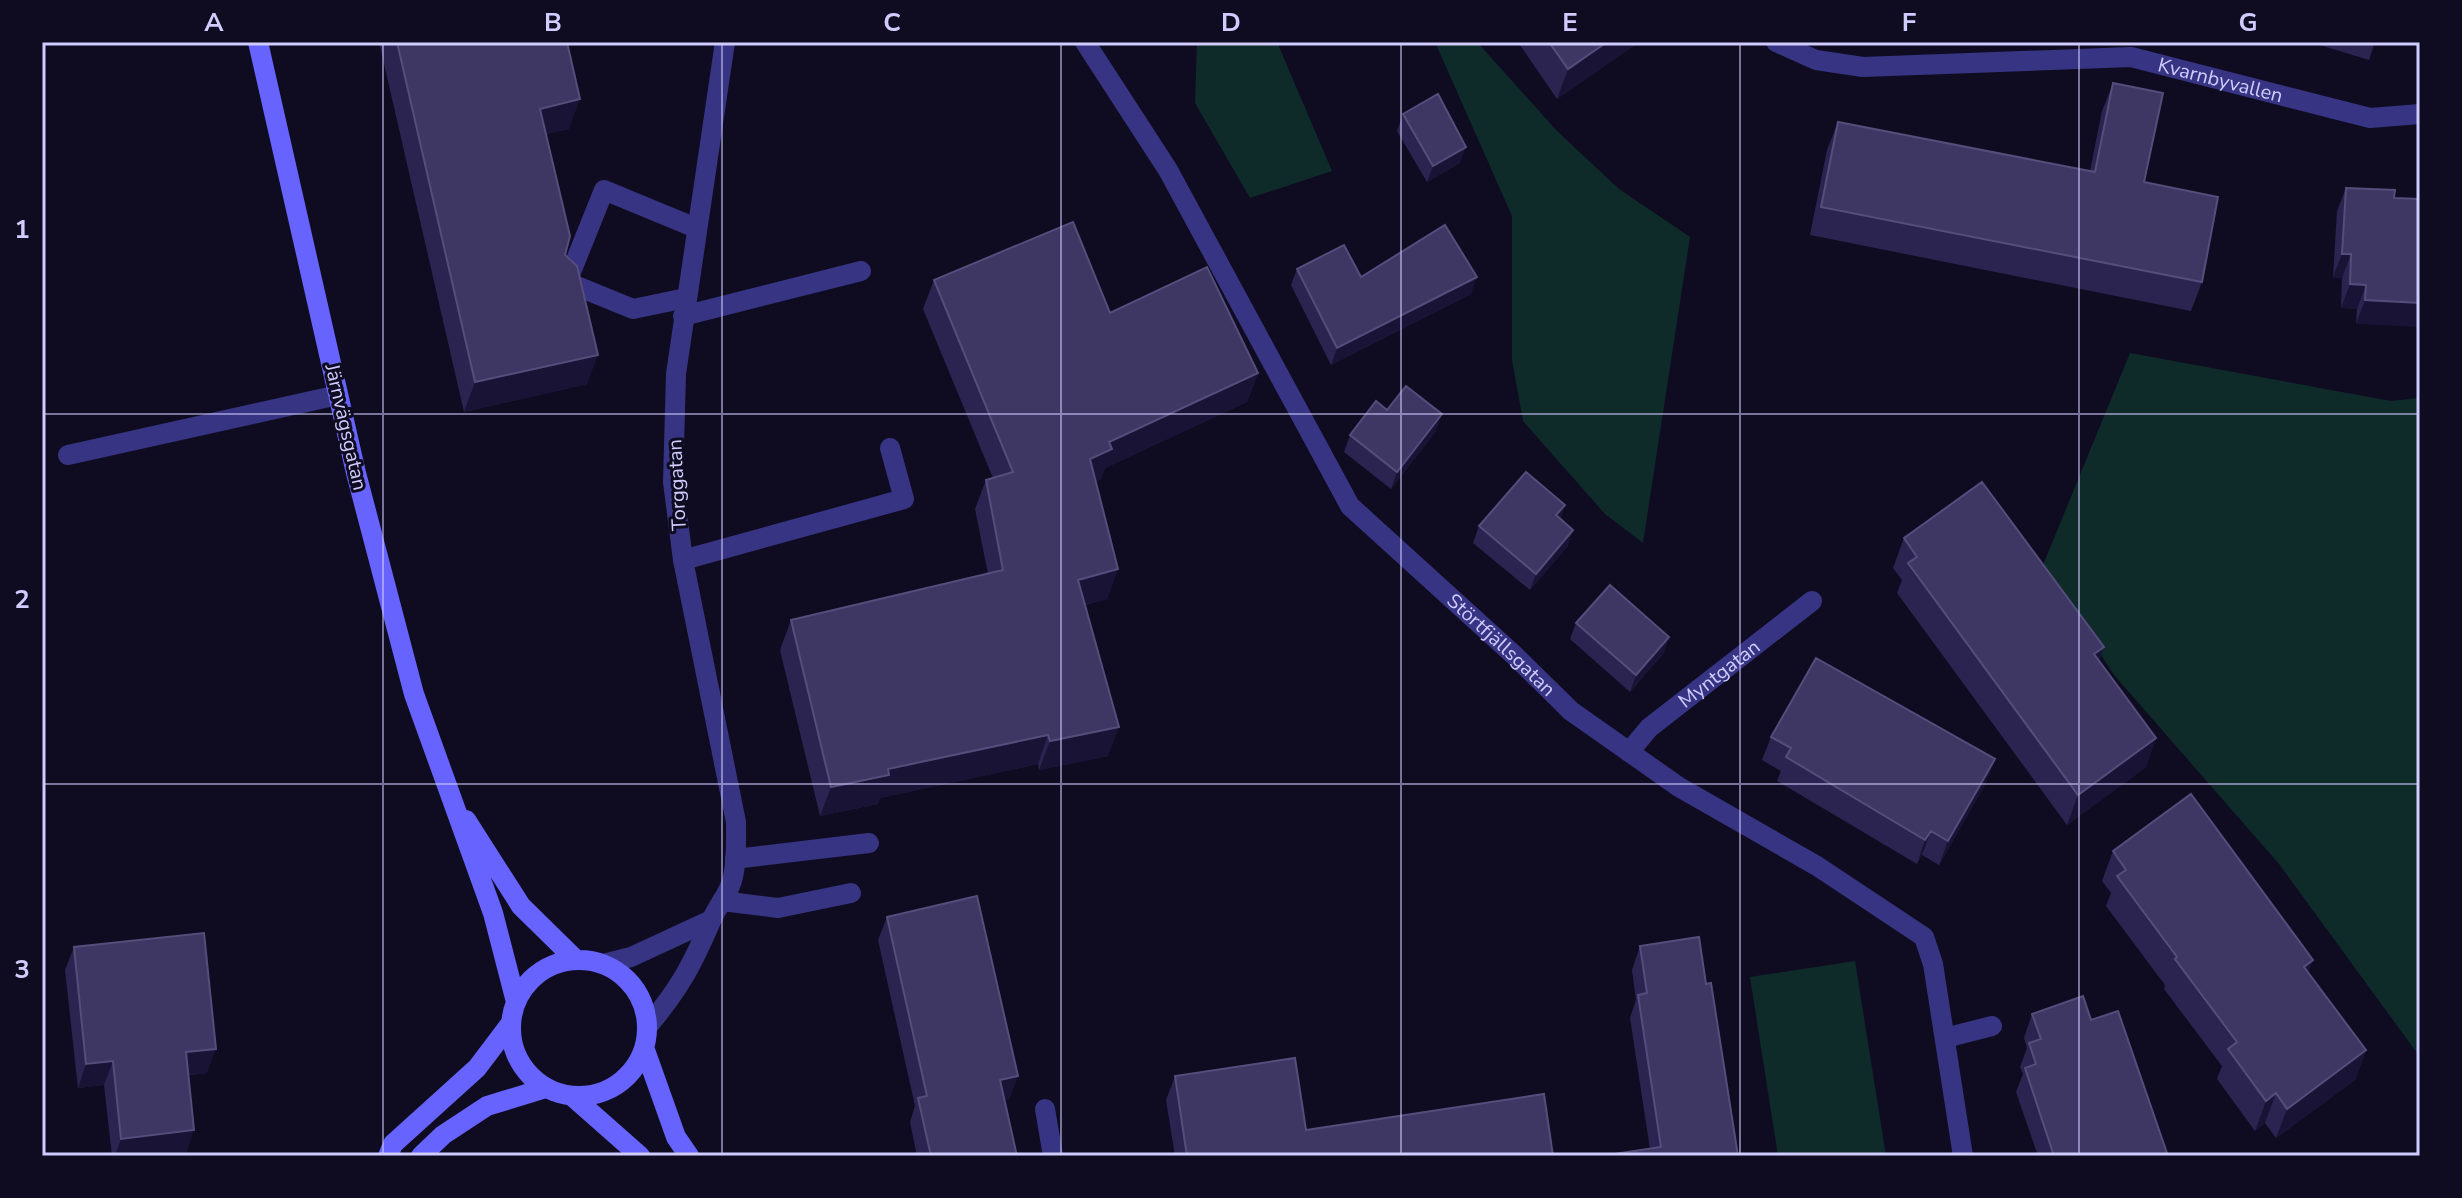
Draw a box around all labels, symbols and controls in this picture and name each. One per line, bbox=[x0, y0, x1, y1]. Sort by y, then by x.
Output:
text: A bbox=[204, 5, 224, 40]
text: B bbox=[544, 5, 562, 40]
text: C bbox=[883, 5, 901, 40]
text: D bbox=[1221, 5, 1241, 40]
text: E bbox=[1562, 5, 1578, 40]
text: F bbox=[1902, 5, 1916, 40]
text: G bbox=[2238, 5, 2258, 40]
street label: Kvarnbyvallen bbox=[2155, 51, 2286, 109]
text: 1 bbox=[14, 212, 30, 247]
street label: Järnvägsgatan bbox=[318, 360, 374, 493]
street label: Torggatan bbox=[661, 439, 693, 531]
text: 2 bbox=[14, 582, 30, 617]
street label: Störtfjällsgatan bbox=[1441, 587, 1562, 702]
street label: Myntgatan bbox=[1672, 633, 1766, 714]
text: 3 bbox=[14, 952, 30, 987]

